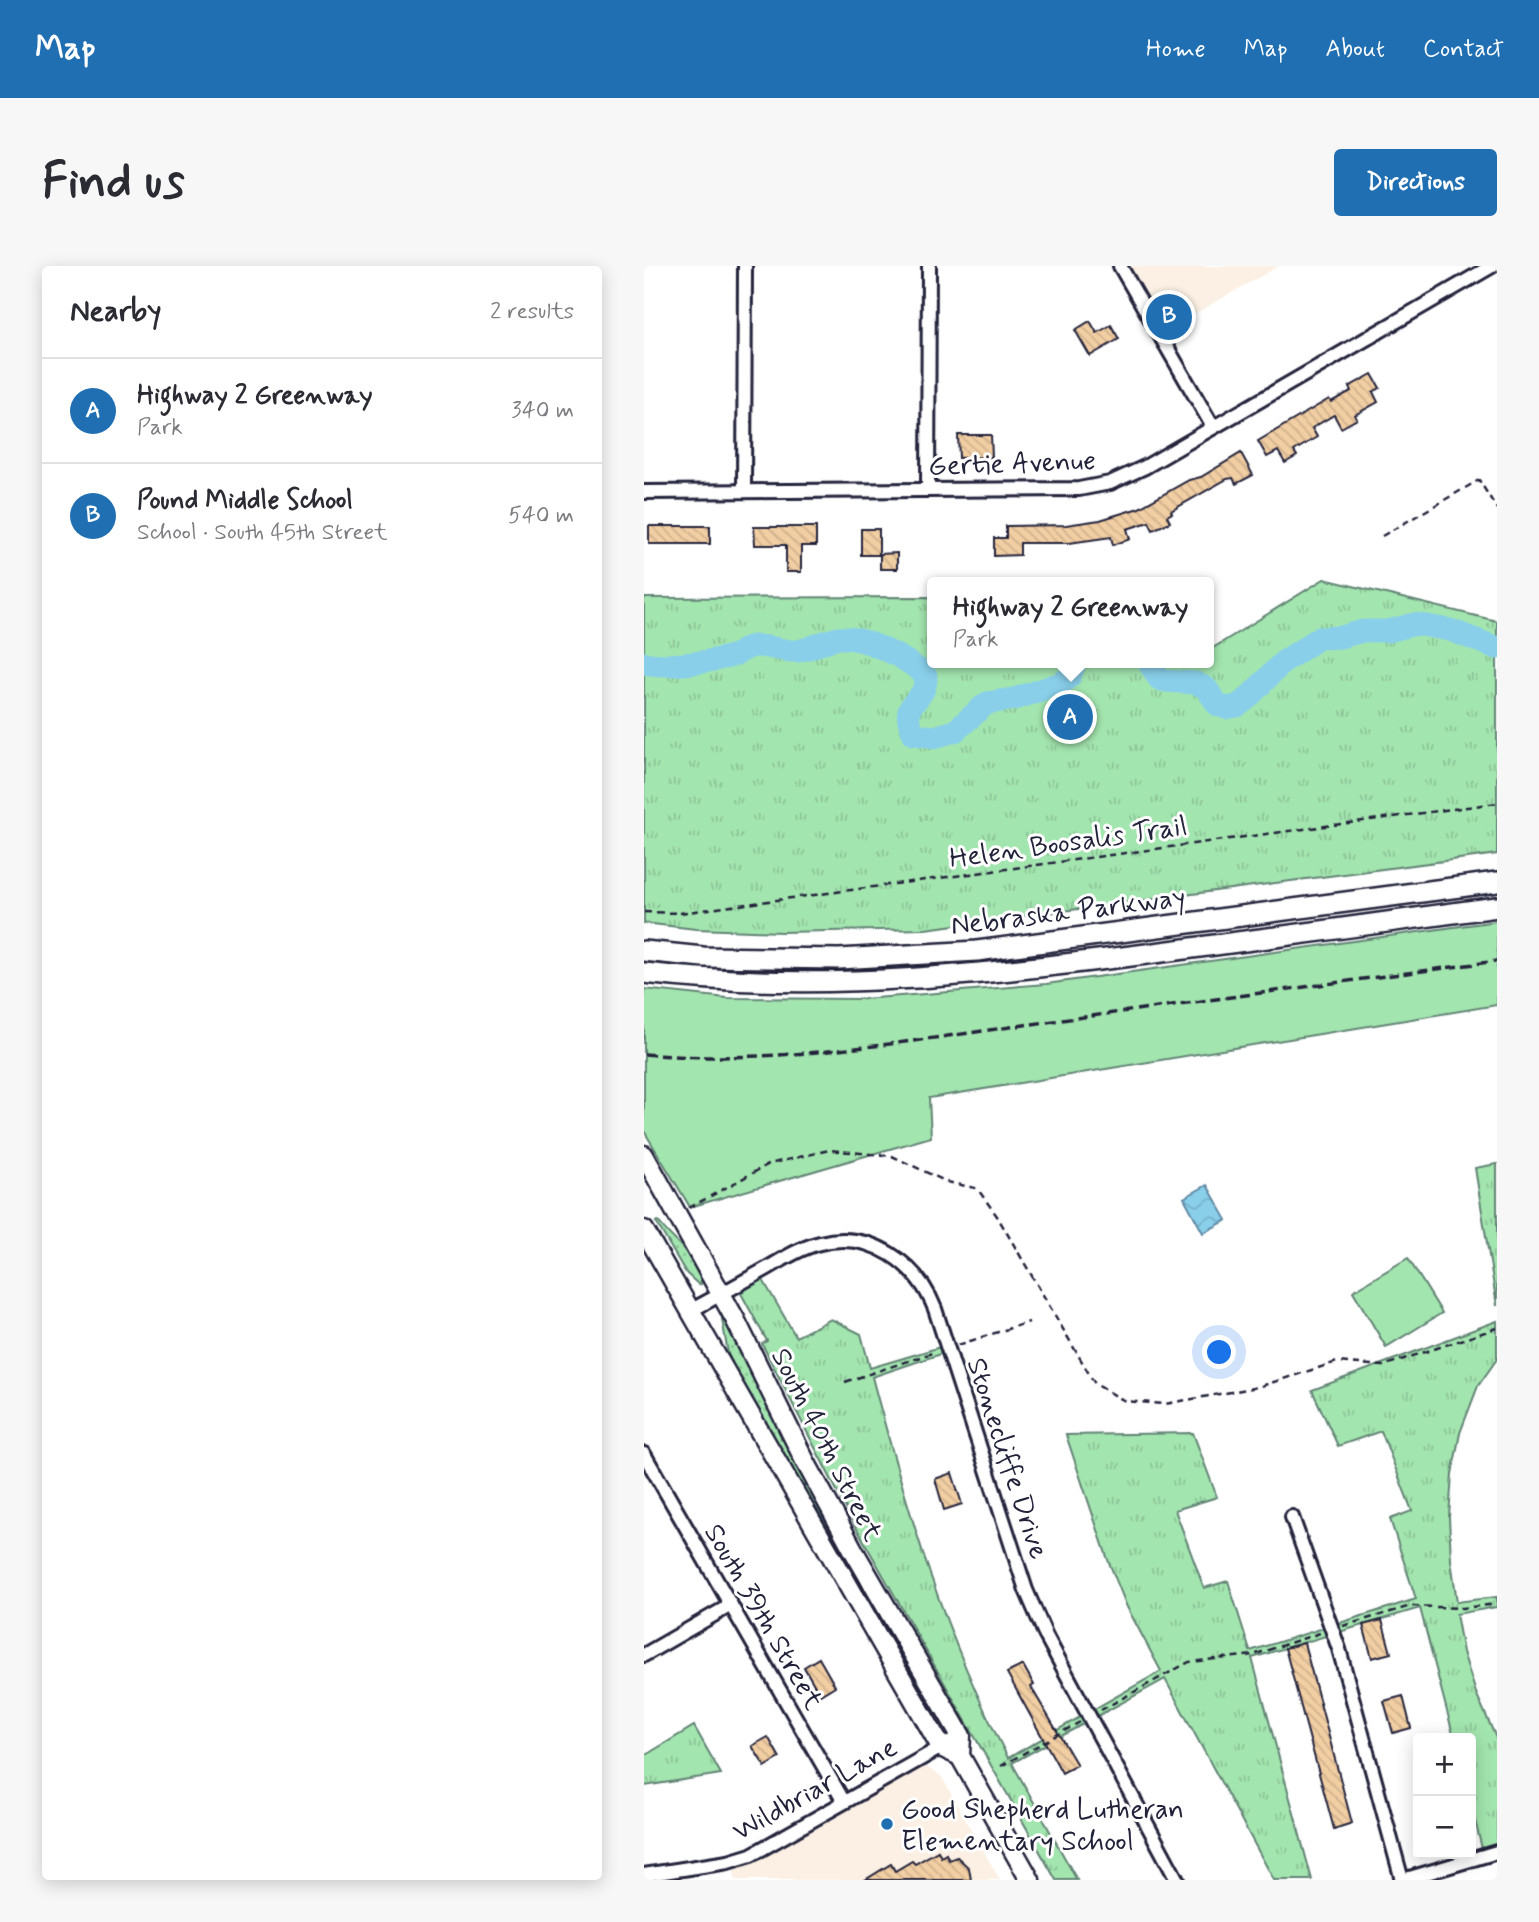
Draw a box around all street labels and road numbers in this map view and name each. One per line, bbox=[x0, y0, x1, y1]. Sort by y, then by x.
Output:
street label: Gertie Avenue bbox=[928, 443, 1096, 486]
street label: Helen Boosalis Trail bbox=[947, 808, 1190, 878]
street label: Nebraska Parkway bbox=[949, 880, 1188, 945]
street label: South 40th Street bbox=[761, 1342, 891, 1548]
street label: Stonecliffe Drive bbox=[957, 1354, 1057, 1564]
street label: South 39th Street bbox=[695, 1517, 831, 1717]
street label: Wildbriar Lane bbox=[726, 1730, 904, 1851]

